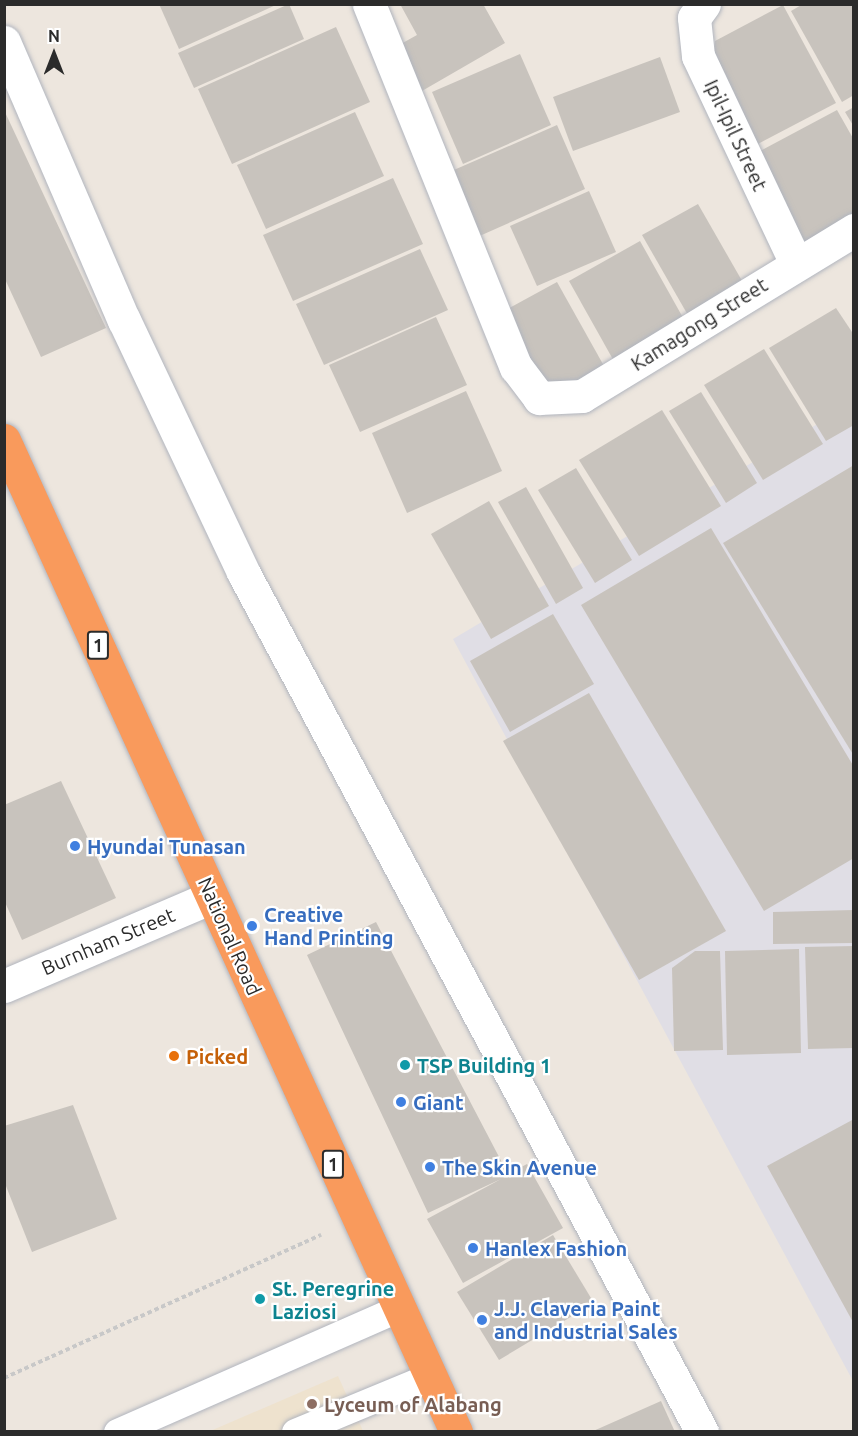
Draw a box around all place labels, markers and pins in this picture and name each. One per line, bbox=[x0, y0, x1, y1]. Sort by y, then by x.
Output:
place label: Hyundai Tunasan bbox=[87, 834, 246, 858]
marker: Hyundai Tunasan bbox=[68, 839, 82, 853]
place label: Creative Hand Printing bbox=[264, 903, 394, 950]
marker: Creative Hand Printing bbox=[245, 919, 259, 933]
place label: Picked bbox=[186, 1044, 248, 1068]
marker: Picked bbox=[167, 1049, 181, 1063]
place label: TSP Building 1 bbox=[417, 1053, 551, 1077]
marker: TSP Building 1 bbox=[398, 1058, 412, 1072]
place label: Giant bbox=[413, 1090, 464, 1114]
marker: Giant bbox=[394, 1095, 408, 1109]
place label: The Skin Avenue bbox=[442, 1155, 597, 1179]
marker: The Skin Avenue bbox=[423, 1160, 437, 1174]
place label: Hanlex Fashion bbox=[485, 1236, 627, 1260]
marker: Hanlex Fashion bbox=[466, 1241, 480, 1255]
place label: St. Peregrine Laziosi bbox=[272, 1276, 394, 1323]
marker: St. Peregrine Laziosi bbox=[253, 1292, 267, 1306]
place label: J.J. Claveria Paint and Industrial Sales bbox=[494, 1296, 678, 1343]
marker: J.J. Claveria Paint and Industrial Sales bbox=[475, 1313, 489, 1327]
place label: Lyceum of Alabang bbox=[324, 1392, 502, 1416]
marker: Lyceum of Alabang bbox=[305, 1397, 319, 1411]

